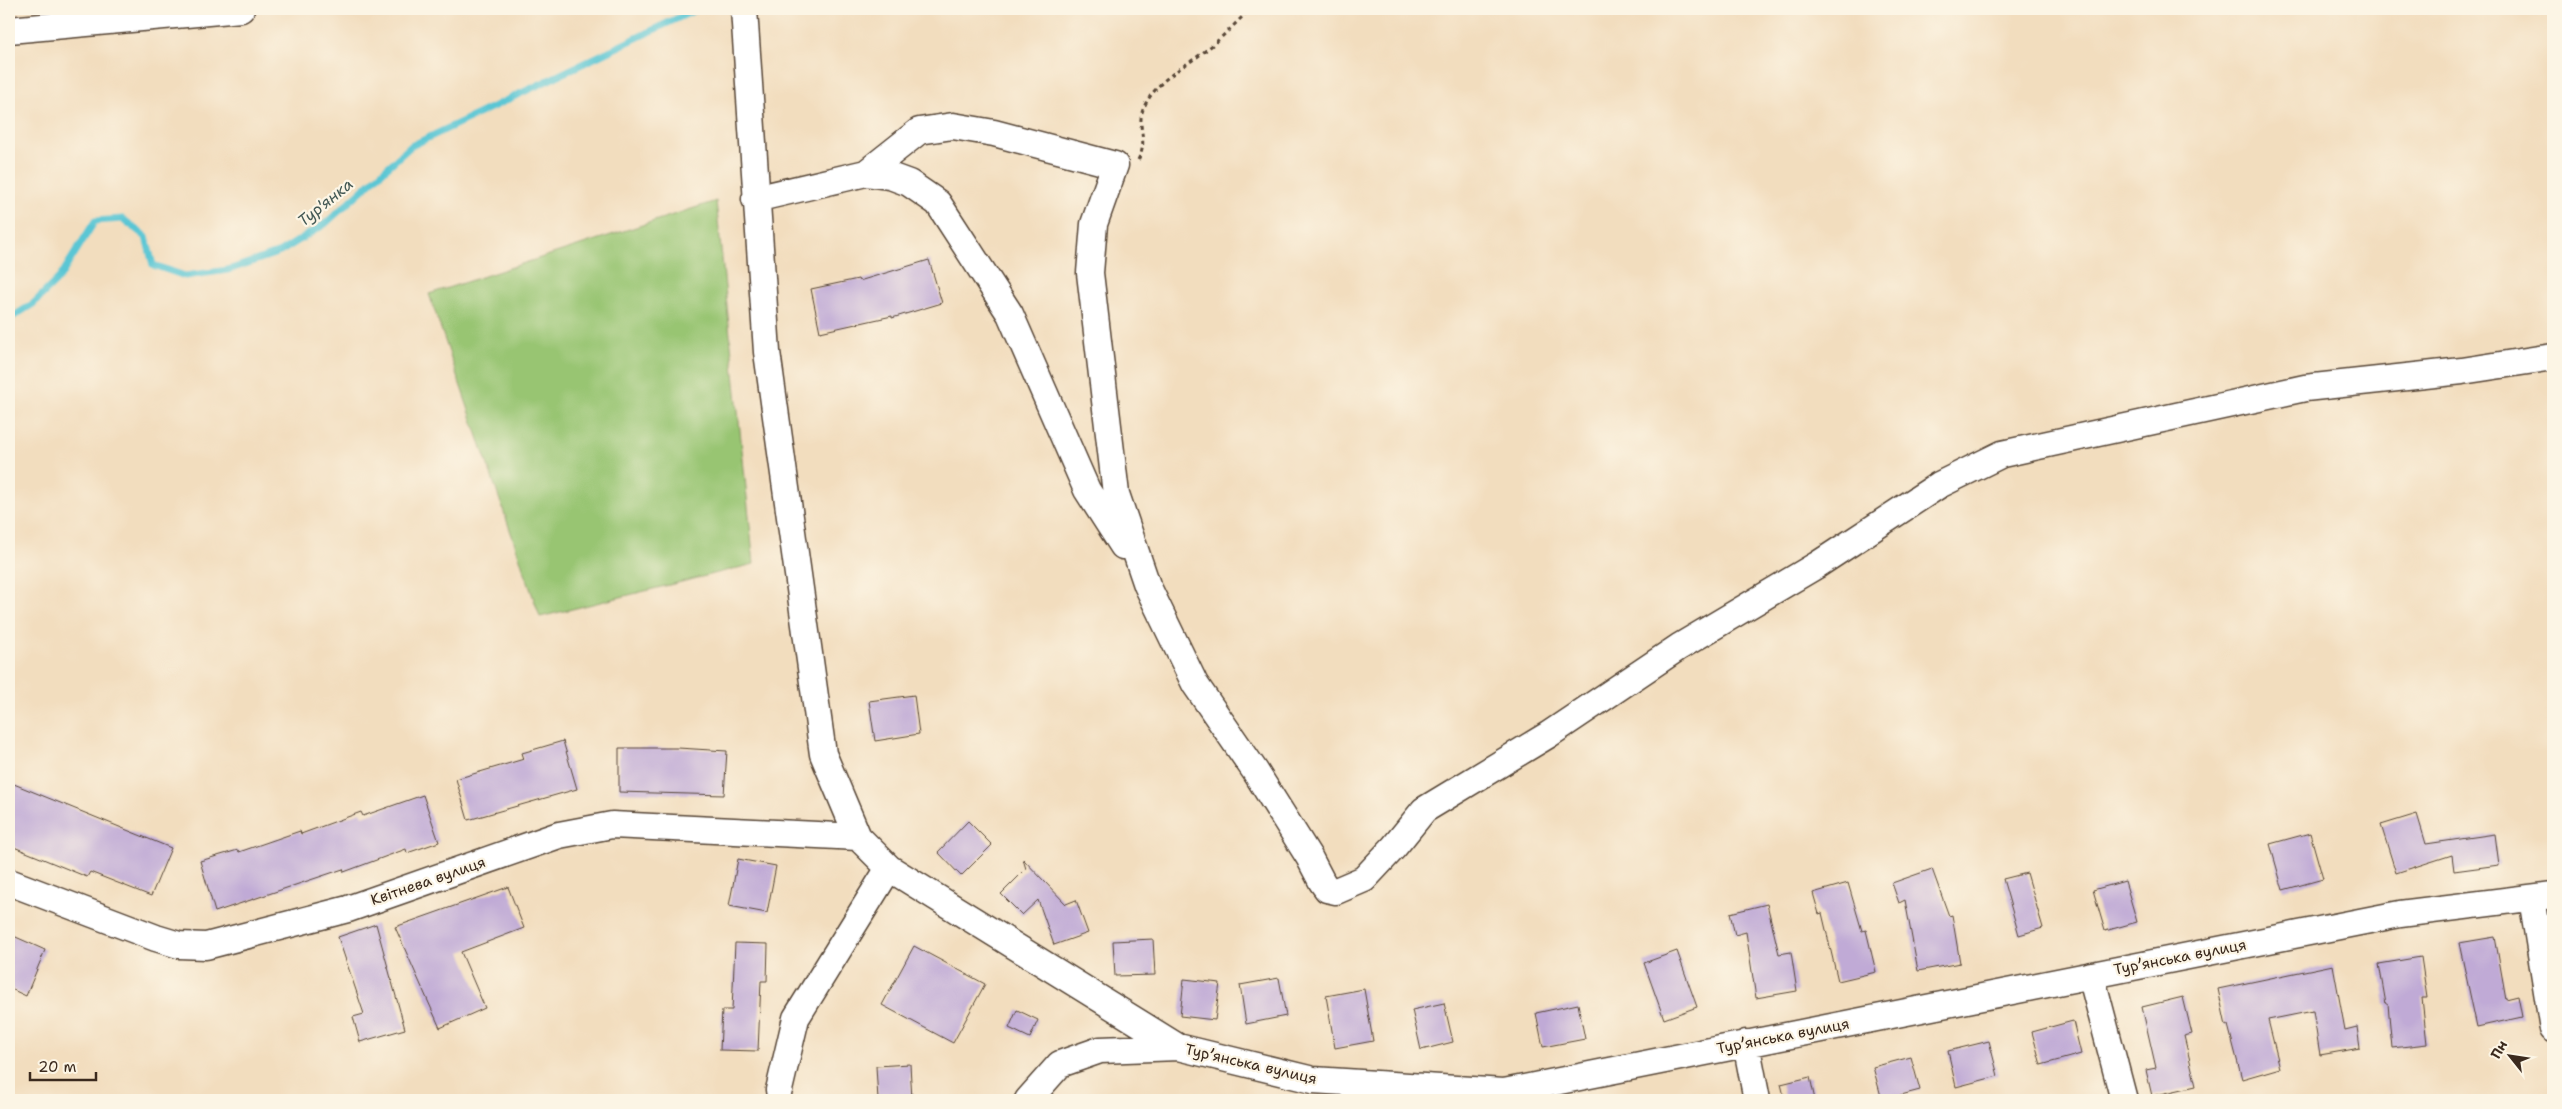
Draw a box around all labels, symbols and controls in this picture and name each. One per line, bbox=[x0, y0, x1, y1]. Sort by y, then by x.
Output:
water label: Тур'янка bbox=[293, 174, 357, 231]
street label: Квітнева вулиця bbox=[368, 852, 488, 910]
street label: Турʼянська вулиця bbox=[2112, 934, 2248, 980]
street label: Турʼянська вулиця bbox=[1715, 1013, 1851, 1059]
north arrow bbox=[2484, 1032, 2534, 1082]
text: Пн bbox=[2486, 1037, 2511, 1062]
street label: Турʼянська вулиця bbox=[1183, 1039, 1319, 1089]
scale bar bbox=[30, 1049, 96, 1081]
text: 20 m bbox=[38, 1057, 77, 1077]

